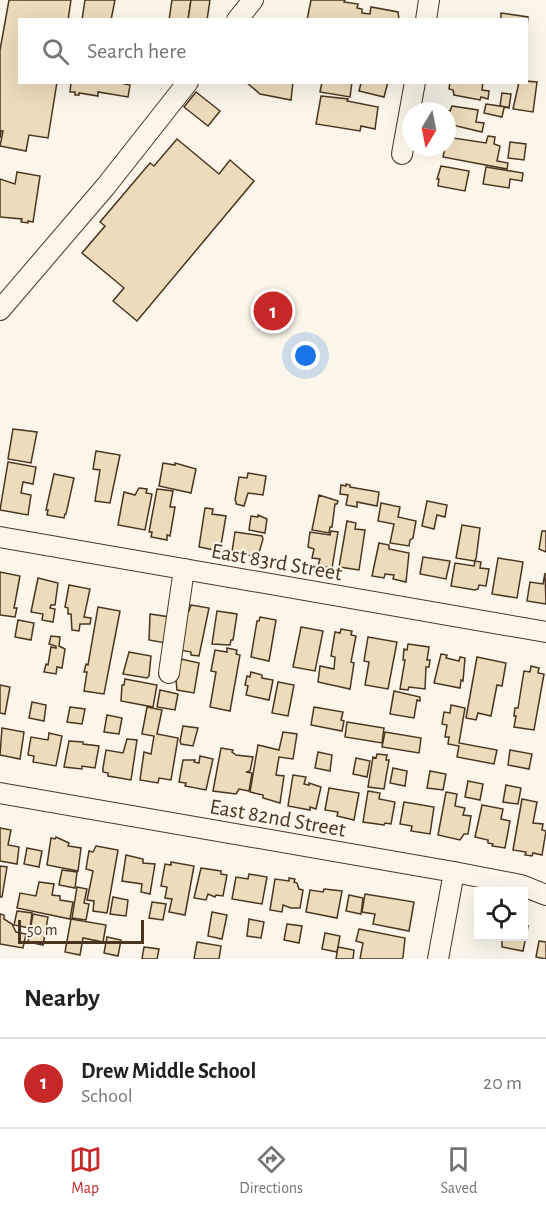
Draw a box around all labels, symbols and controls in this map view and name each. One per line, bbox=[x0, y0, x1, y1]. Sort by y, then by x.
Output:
search box bbox=[18, 18, 528, 84]
icon: search bbox=[39, 35, 72, 68]
text: Search here bbox=[87, 40, 186, 62]
north arrow bbox=[402, 102, 456, 156]
pin: 1 bbox=[254, 288, 292, 334]
your location bbox=[291, 341, 320, 370]
street label: East 83rd Street bbox=[210, 540, 344, 584]
street label: East 82nd Street bbox=[208, 795, 348, 841]
map controls bbox=[474, 887, 528, 941]
button: locate bbox=[474, 887, 528, 941]
scale bar bbox=[18, 917, 144, 944]
text: 50 m bbox=[27, 922, 58, 938]
text: Nearby bbox=[24, 985, 100, 1011]
text: Drew Middle School bbox=[81, 1060, 256, 1082]
text: 1 bbox=[40, 1073, 47, 1093]
text: 20 m bbox=[483, 1073, 522, 1093]
text: School bbox=[81, 1086, 133, 1106]
tab: Map bbox=[69, 1143, 102, 1198]
tab: Directions bbox=[239, 1143, 303, 1198]
tab: Saved bbox=[441, 1143, 477, 1198]

